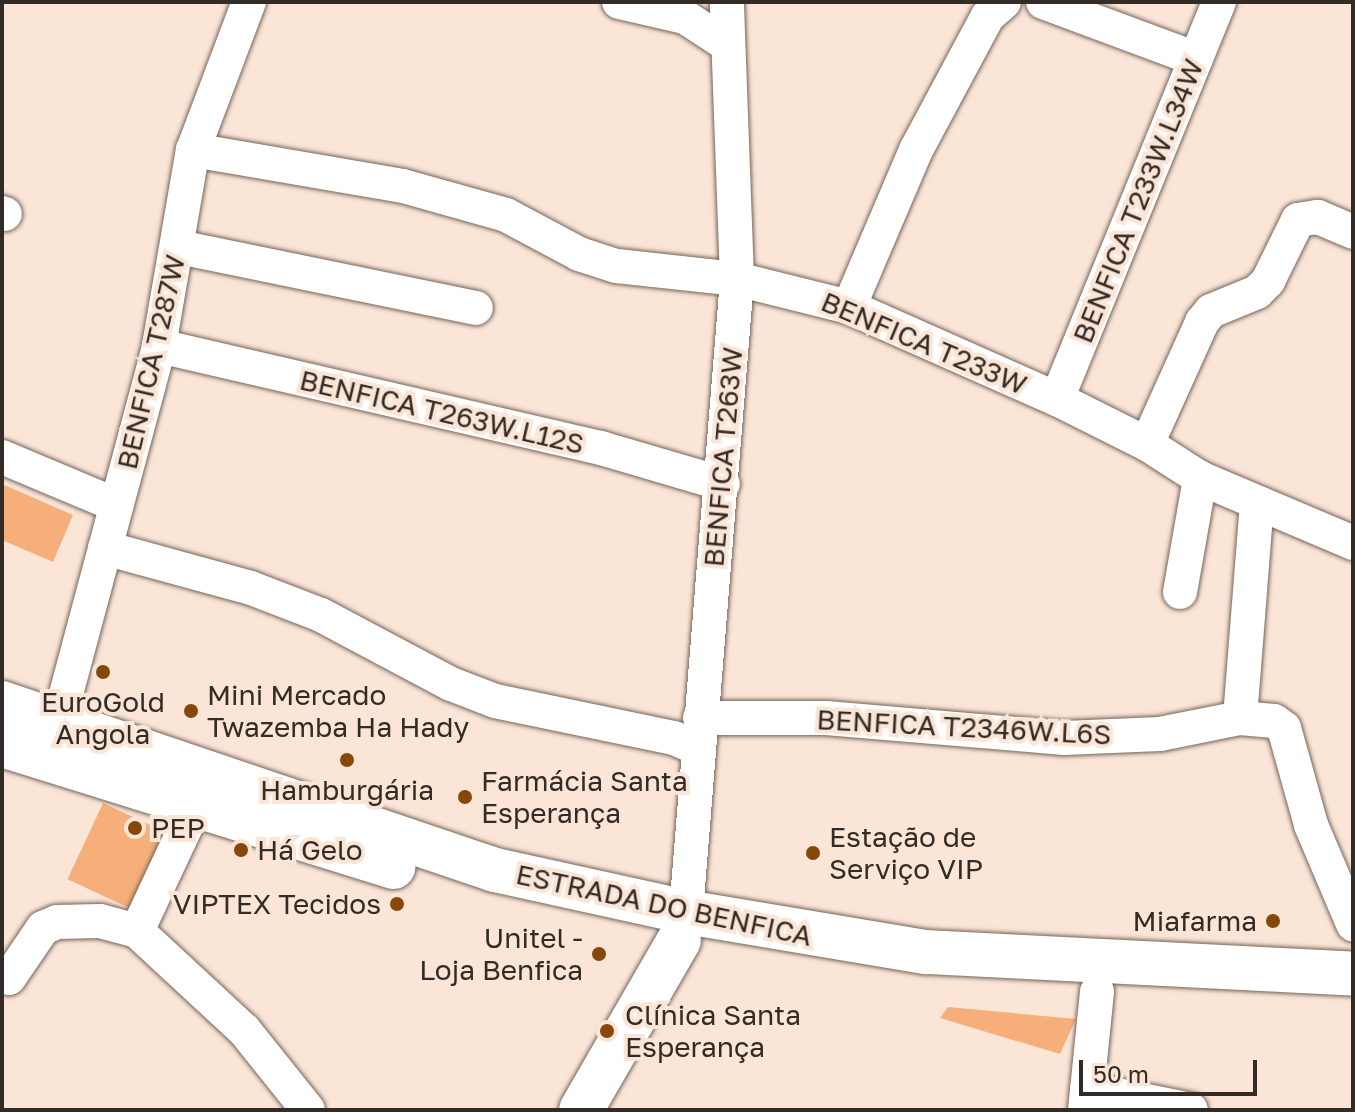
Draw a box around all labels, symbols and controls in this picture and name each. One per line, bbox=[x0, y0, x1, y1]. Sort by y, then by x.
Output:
street label: BENFICA T233W.L34W bbox=[1066, 54, 1210, 348]
street label: BENFICA T287W bbox=[110, 251, 192, 473]
street label: BENFICA T233W bbox=[816, 285, 1032, 401]
street label: BENFICA T263W bbox=[697, 346, 749, 568]
street label: BENFICA T263W.L12S bbox=[296, 363, 588, 461]
marker: EuroGold Angola bbox=[94, 663, 112, 681]
place label: Mini Mercado Twazemba Ha Hady bbox=[207, 678, 469, 744]
place label: EuroGold Angola bbox=[41, 685, 165, 751]
marker: Mini Mercado Twazemba Ha Hady bbox=[182, 702, 200, 720]
street label: BENFICA T2346W.L6S bbox=[816, 702, 1112, 752]
marker: Hamburgária bbox=[338, 751, 356, 769]
place label: Farmácia Santa Esperança bbox=[481, 764, 688, 830]
place label: Hamburgária bbox=[260, 773, 434, 807]
marker: Farmácia Santa Esperança bbox=[456, 788, 474, 806]
place label: PEP bbox=[151, 811, 205, 845]
marker: PEP bbox=[126, 819, 144, 837]
place label: Estação de Serviço VIP bbox=[829, 820, 983, 886]
place label: Há Gelo bbox=[257, 833, 363, 867]
marker: Há Gelo bbox=[232, 841, 250, 859]
marker: Estação de Serviço VIP bbox=[804, 844, 822, 862]
street label: ESTRADA DO BENFICA bbox=[513, 857, 815, 953]
place label: VIPTEX Tecidos bbox=[173, 887, 381, 921]
marker: VIPTEX Tecidos bbox=[388, 895, 406, 913]
place label: Miafarma bbox=[1133, 904, 1257, 938]
marker: Miafarma bbox=[1264, 912, 1282, 930]
place label: Unitel - Loja Benfica bbox=[419, 921, 583, 987]
marker: Unitel - Loja Benfica bbox=[590, 945, 608, 963]
place label: Clínica Santa Esperança bbox=[625, 998, 801, 1064]
marker: Clínica Santa Esperança bbox=[596, 1020, 618, 1042]
scale bar bbox=[1083, 1044, 1261, 1094]
text: 50 m bbox=[1093, 1059, 1149, 1088]

